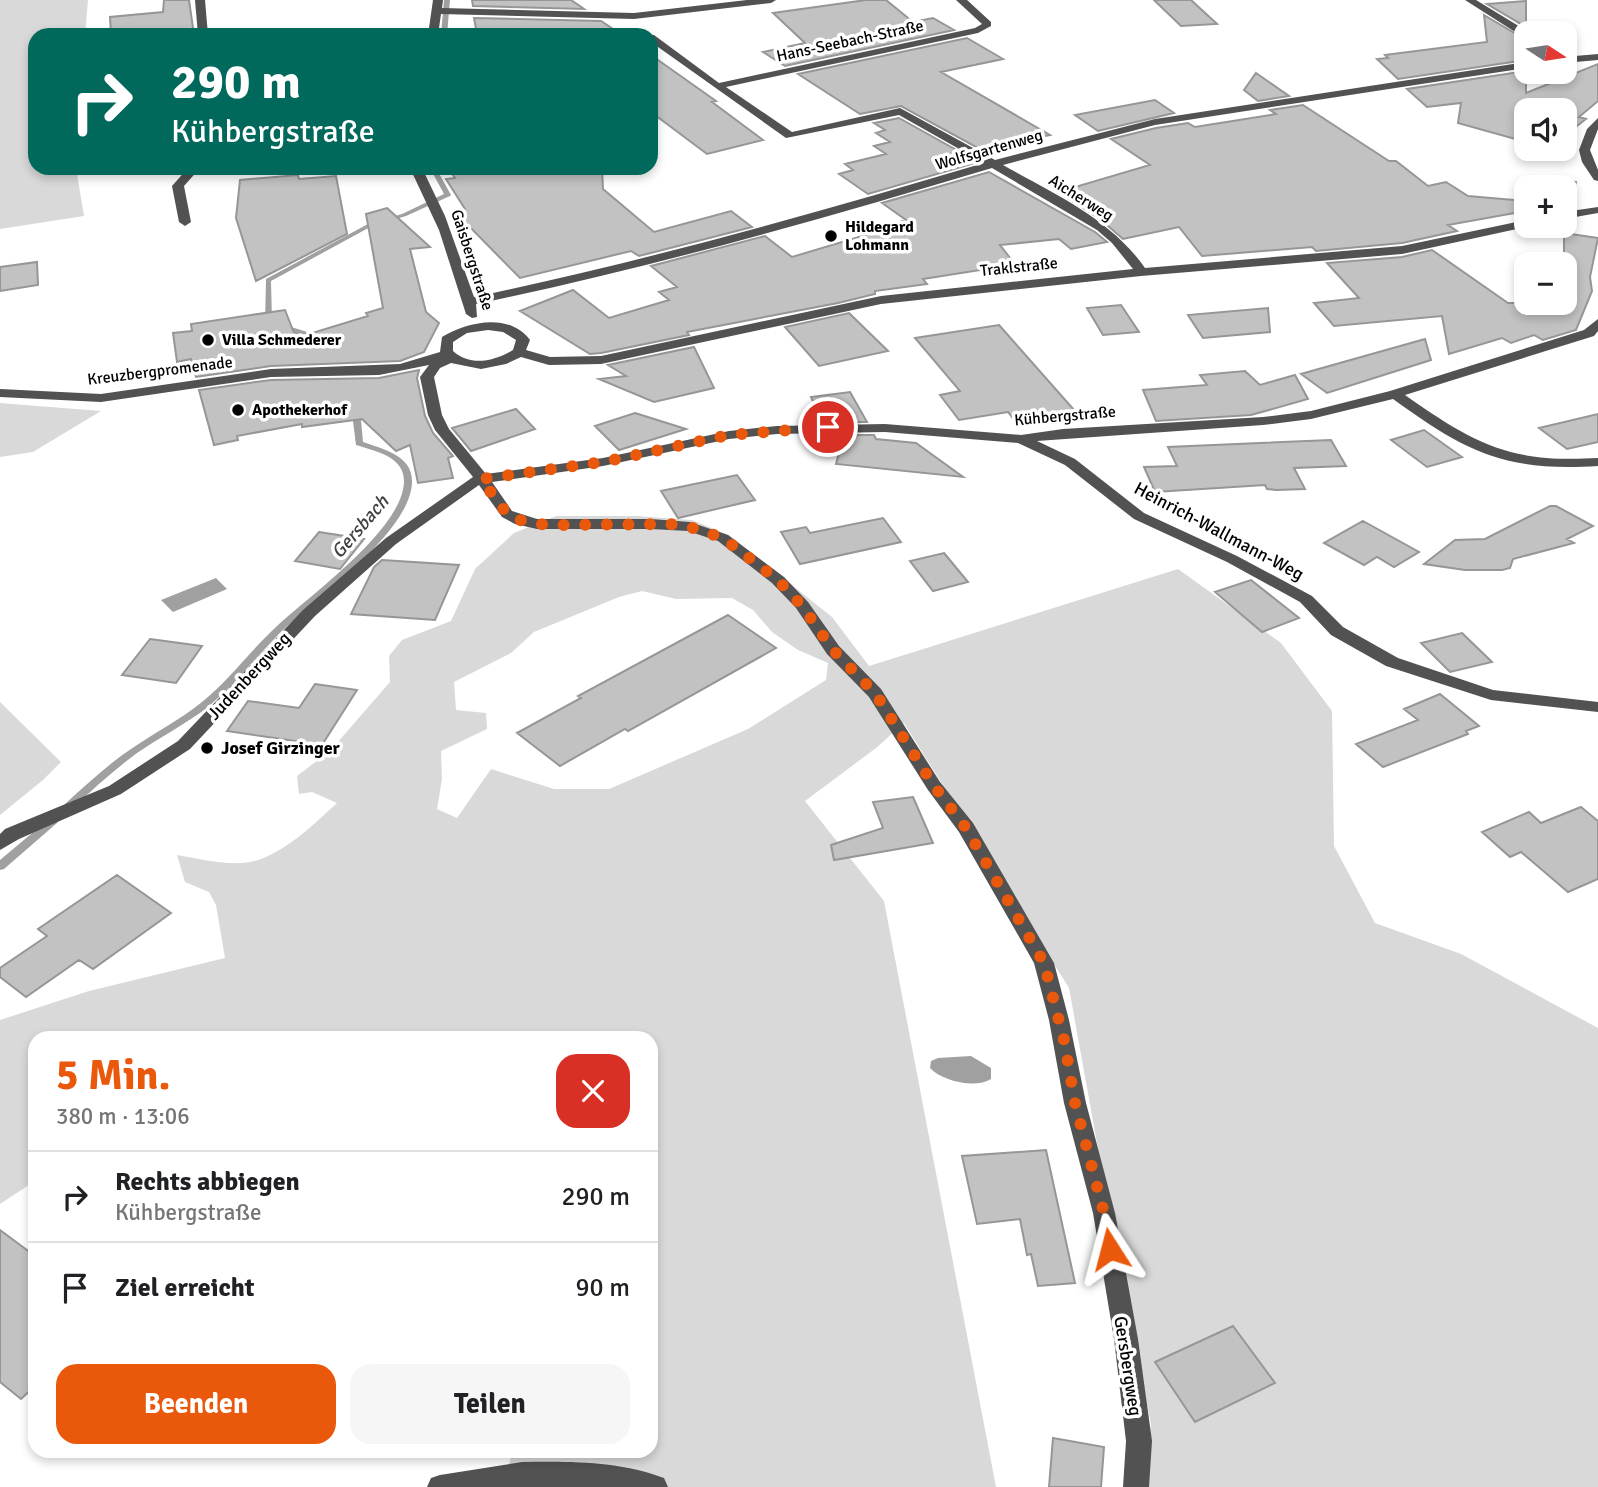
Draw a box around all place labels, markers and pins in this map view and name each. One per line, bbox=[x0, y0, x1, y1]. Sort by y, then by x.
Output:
place label: Hildegard Lohmann bbox=[845, 217, 914, 255]
marker: Hildegard Lohmann bbox=[823, 228, 839, 244]
place label: Villa Schmederer bbox=[222, 330, 342, 350]
marker: Villa Schmederer bbox=[200, 332, 216, 348]
pin bbox=[798, 397, 858, 457]
place label: Apothekerhof bbox=[252, 400, 348, 420]
marker: Apothekerhof bbox=[230, 402, 246, 418]
place label: Josef Girzinger bbox=[221, 737, 341, 759]
marker: Josef Girzinger bbox=[199, 740, 215, 756]

